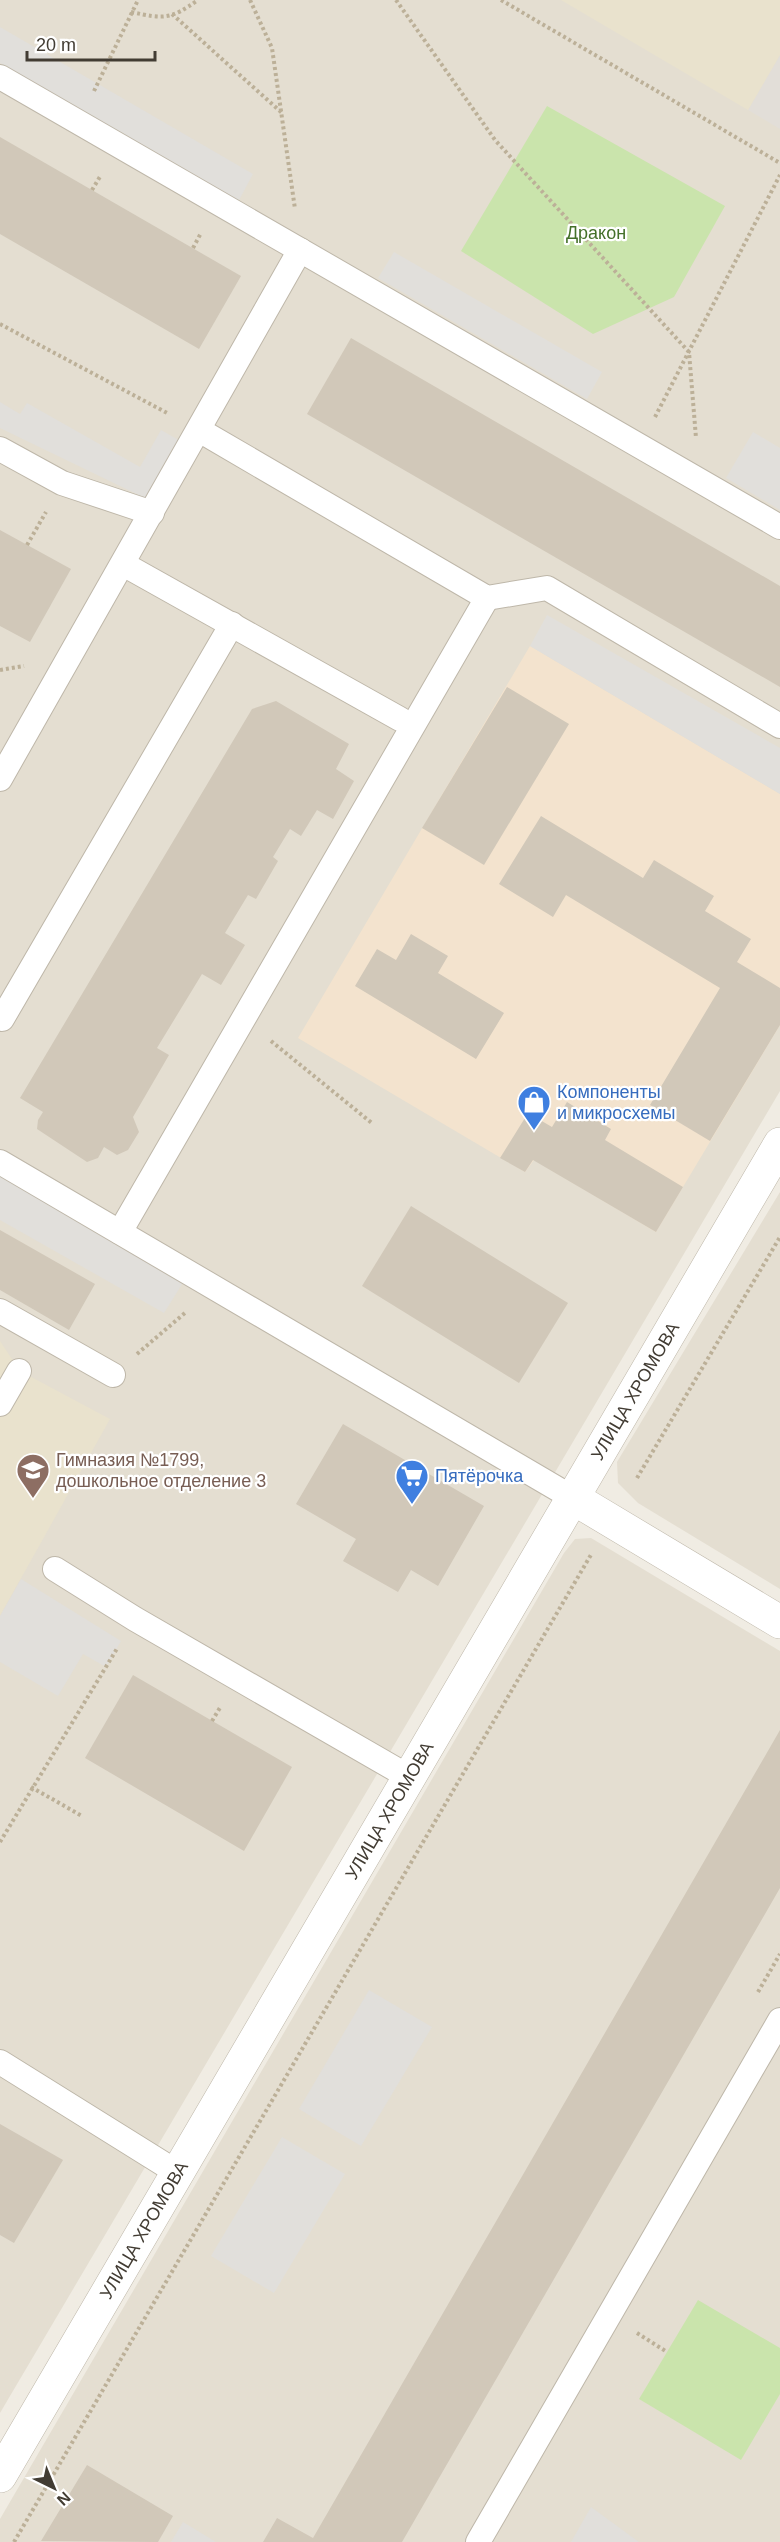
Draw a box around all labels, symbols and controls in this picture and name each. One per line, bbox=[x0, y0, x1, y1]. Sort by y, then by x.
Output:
scale bar bbox=[27, 24, 154, 62]
text: 20 m bbox=[36, 35, 76, 55]
park label: Дракон bbox=[566, 223, 626, 243]
place label: Компоненты и микросхемы bbox=[557, 1082, 676, 1123]
shop icon: Компоненты и микросхемы bbox=[516, 1084, 552, 1131]
street label: УЛИЦА ХРОМОВА bbox=[587, 1319, 683, 1464]
place label: Гимназия №1799, дошкольное отделение 3 bbox=[56, 1450, 266, 1491]
school or university icon: Гимназия №1799, дошкольное отделение 3 bbox=[15, 1452, 51, 1499]
supermarket icon: Пятёрочка bbox=[394, 1458, 430, 1505]
place label: Пятёрочка bbox=[435, 1466, 524, 1486]
street label: УЛИЦА ХРОМОВА bbox=[342, 1738, 438, 1883]
street label: УЛИЦА ХРОМОВА bbox=[96, 2158, 192, 2302]
north arrow bbox=[24, 2458, 84, 2518]
text: N bbox=[54, 2488, 74, 2509]

